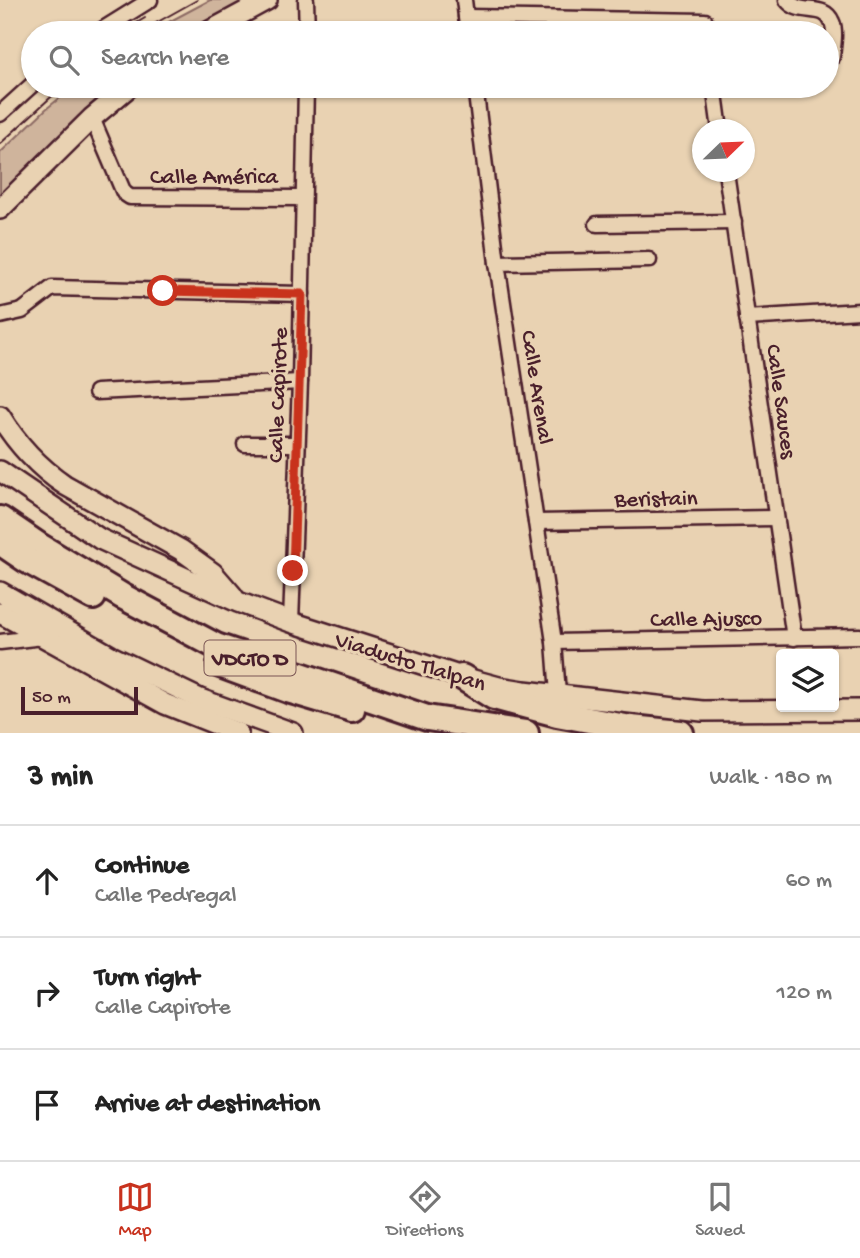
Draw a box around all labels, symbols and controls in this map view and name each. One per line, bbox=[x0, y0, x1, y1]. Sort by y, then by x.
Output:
search box bbox=[21, 21, 839, 98]
icon: search bbox=[45, 41, 83, 79]
text: Search here bbox=[101, 44, 229, 75]
north arrow bbox=[692, 119, 755, 182]
street label: Calle América bbox=[150, 165, 279, 192]
route start bbox=[147, 275, 178, 306]
street label: Calle Capirote bbox=[264, 326, 295, 463]
street label: Calle Arenal bbox=[513, 329, 558, 446]
street label: Calle Sauces bbox=[758, 343, 801, 461]
street label: Beristain bbox=[613, 486, 698, 515]
route end bbox=[277, 555, 308, 586]
street label: Calle Ajusco bbox=[650, 606, 762, 635]
street label: Viaducto Tlalpan bbox=[330, 627, 489, 699]
road number: VDCTO D bbox=[204, 640, 296, 676]
map controls bbox=[776, 649, 839, 712]
button: layers bbox=[776, 649, 839, 712]
scale bar bbox=[21, 684, 138, 716]
text: 50 m bbox=[32, 687, 71, 710]
text: 3 min bbox=[28, 761, 93, 796]
text: Walk · 180 m bbox=[710, 765, 832, 792]
text: Continue bbox=[95, 852, 189, 883]
icon: ahead bbox=[28, 862, 66, 900]
text: 60 m bbox=[786, 868, 832, 895]
text: Calle Pedregal bbox=[95, 883, 237, 910]
text: Turn right bbox=[95, 964, 199, 995]
icon: right bbox=[28, 974, 66, 1012]
text: 120 m bbox=[777, 980, 832, 1007]
text: Calle Capirote bbox=[95, 995, 231, 1022]
icon: arrive bbox=[28, 1086, 66, 1124]
text: Arrive at destination bbox=[95, 1090, 320, 1121]
tab: Map bbox=[116, 1178, 154, 1243]
tab: Directions bbox=[386, 1178, 463, 1243]
tab: Saved bbox=[695, 1178, 744, 1243]

